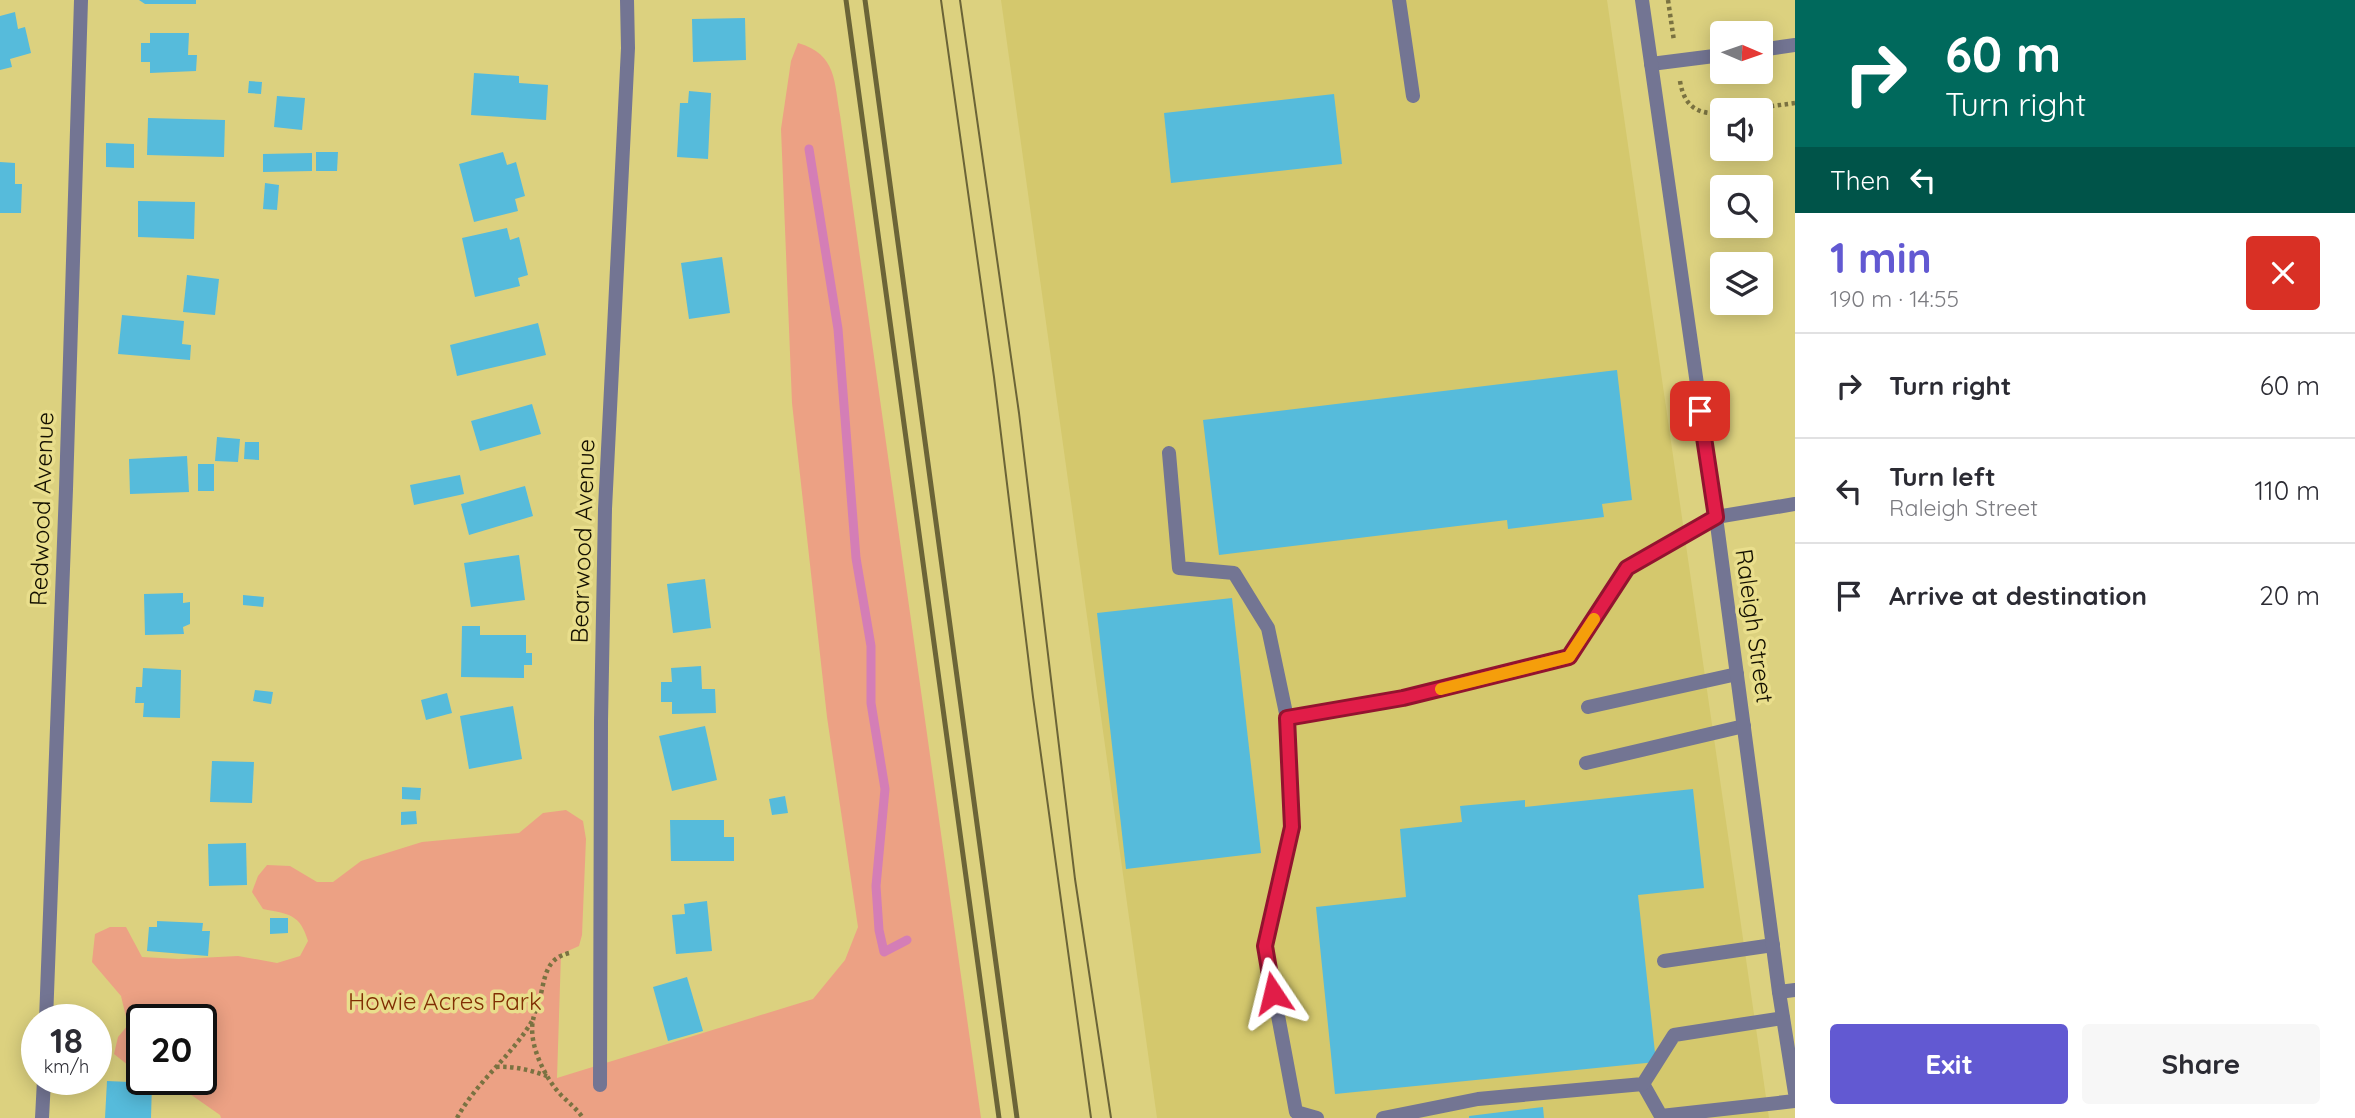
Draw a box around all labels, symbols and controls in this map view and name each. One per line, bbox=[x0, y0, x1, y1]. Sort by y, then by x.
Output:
north arrow bbox=[1710, 21, 1773, 84]
map controls bbox=[1710, 21, 1773, 315]
text: 60 m bbox=[1945, 23, 2061, 84]
icon: right bbox=[1830, 28, 1921, 119]
text: Turn right bbox=[1945, 84, 2086, 124]
button: sound bbox=[1710, 98, 1773, 161]
icon: left bbox=[1904, 161, 1942, 199]
text: Then bbox=[1830, 164, 1890, 197]
button: search bbox=[1710, 175, 1773, 238]
text: 1 min bbox=[1830, 231, 1932, 284]
button: close bbox=[2246, 236, 2320, 310]
button: layers bbox=[1710, 252, 1773, 315]
text: 190 m · 14:55 bbox=[1830, 284, 1959, 313]
icon: right bbox=[1830, 367, 1868, 405]
text: Turn right bbox=[1889, 369, 2011, 402]
text: 60 m bbox=[2260, 369, 2320, 402]
pin bbox=[1670, 381, 1730, 441]
icon: arrive bbox=[1681, 392, 1719, 430]
street label: Redwood Avenue bbox=[23, 411, 59, 607]
street label: Bearwood Avenue bbox=[563, 438, 601, 644]
text: Turn left bbox=[1889, 460, 1996, 493]
icon: left bbox=[1830, 472, 1868, 510]
text: 110 m bbox=[2254, 474, 2320, 507]
text: Raleigh Street bbox=[1889, 493, 2038, 522]
street label: Raleigh Street bbox=[1729, 547, 1781, 705]
icon: arrive bbox=[1830, 577, 1868, 615]
text: Arrive at destination bbox=[1889, 579, 2147, 612]
text: 20 m bbox=[2259, 579, 2320, 612]
position arrow bbox=[1236, 956, 1310, 1030]
park label: Howie Acres Park bbox=[348, 986, 542, 1016]
speed limit sign: 20 bbox=[126, 1004, 217, 1095]
text: 18 bbox=[50, 1018, 83, 1062]
button: Exit bbox=[1830, 1024, 2068, 1104]
button: Share bbox=[2082, 1024, 2320, 1104]
text: km/h bbox=[44, 1055, 89, 1078]

